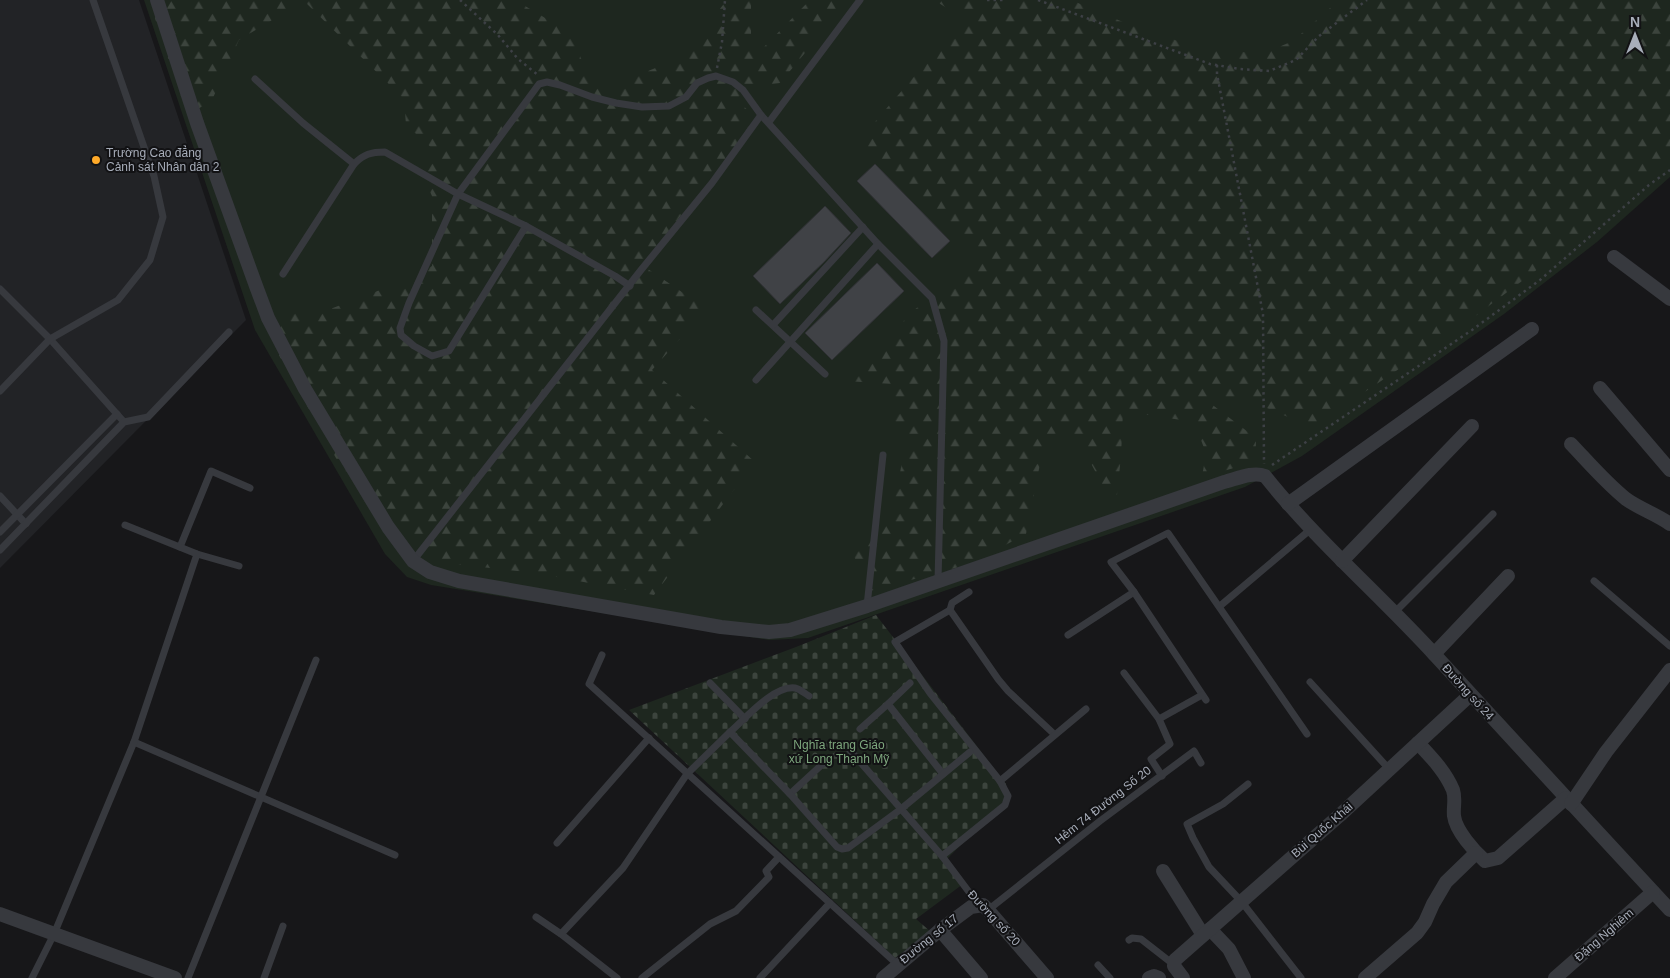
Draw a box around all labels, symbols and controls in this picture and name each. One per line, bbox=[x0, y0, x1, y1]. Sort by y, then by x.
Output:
north arrow bbox=[1610, 10, 1660, 60]
text: N bbox=[1630, 14, 1640, 30]
place label: Trường Cao đẳng Cảnh sát Nhân dân 2 bbox=[106, 145, 220, 174]
marker: Trường Cao đẳng Cảnh sát Nhân dân 2 bbox=[90, 154, 102, 166]
street label: Đường số 24 bbox=[1439, 661, 1497, 723]
park label: Nghĩa trang Giáo xứ Long Thạnh Mỹ bbox=[789, 738, 889, 766]
street label: Hẻm 74 Đường Số 20 bbox=[1052, 763, 1154, 847]
street label: Bùi Quốc Khái bbox=[1288, 800, 1356, 860]
street label: Đường số 20 bbox=[965, 887, 1023, 949]
street label: Đặng Nghiêm bbox=[1572, 906, 1636, 964]
street label: Đường số 17 bbox=[897, 911, 961, 967]

